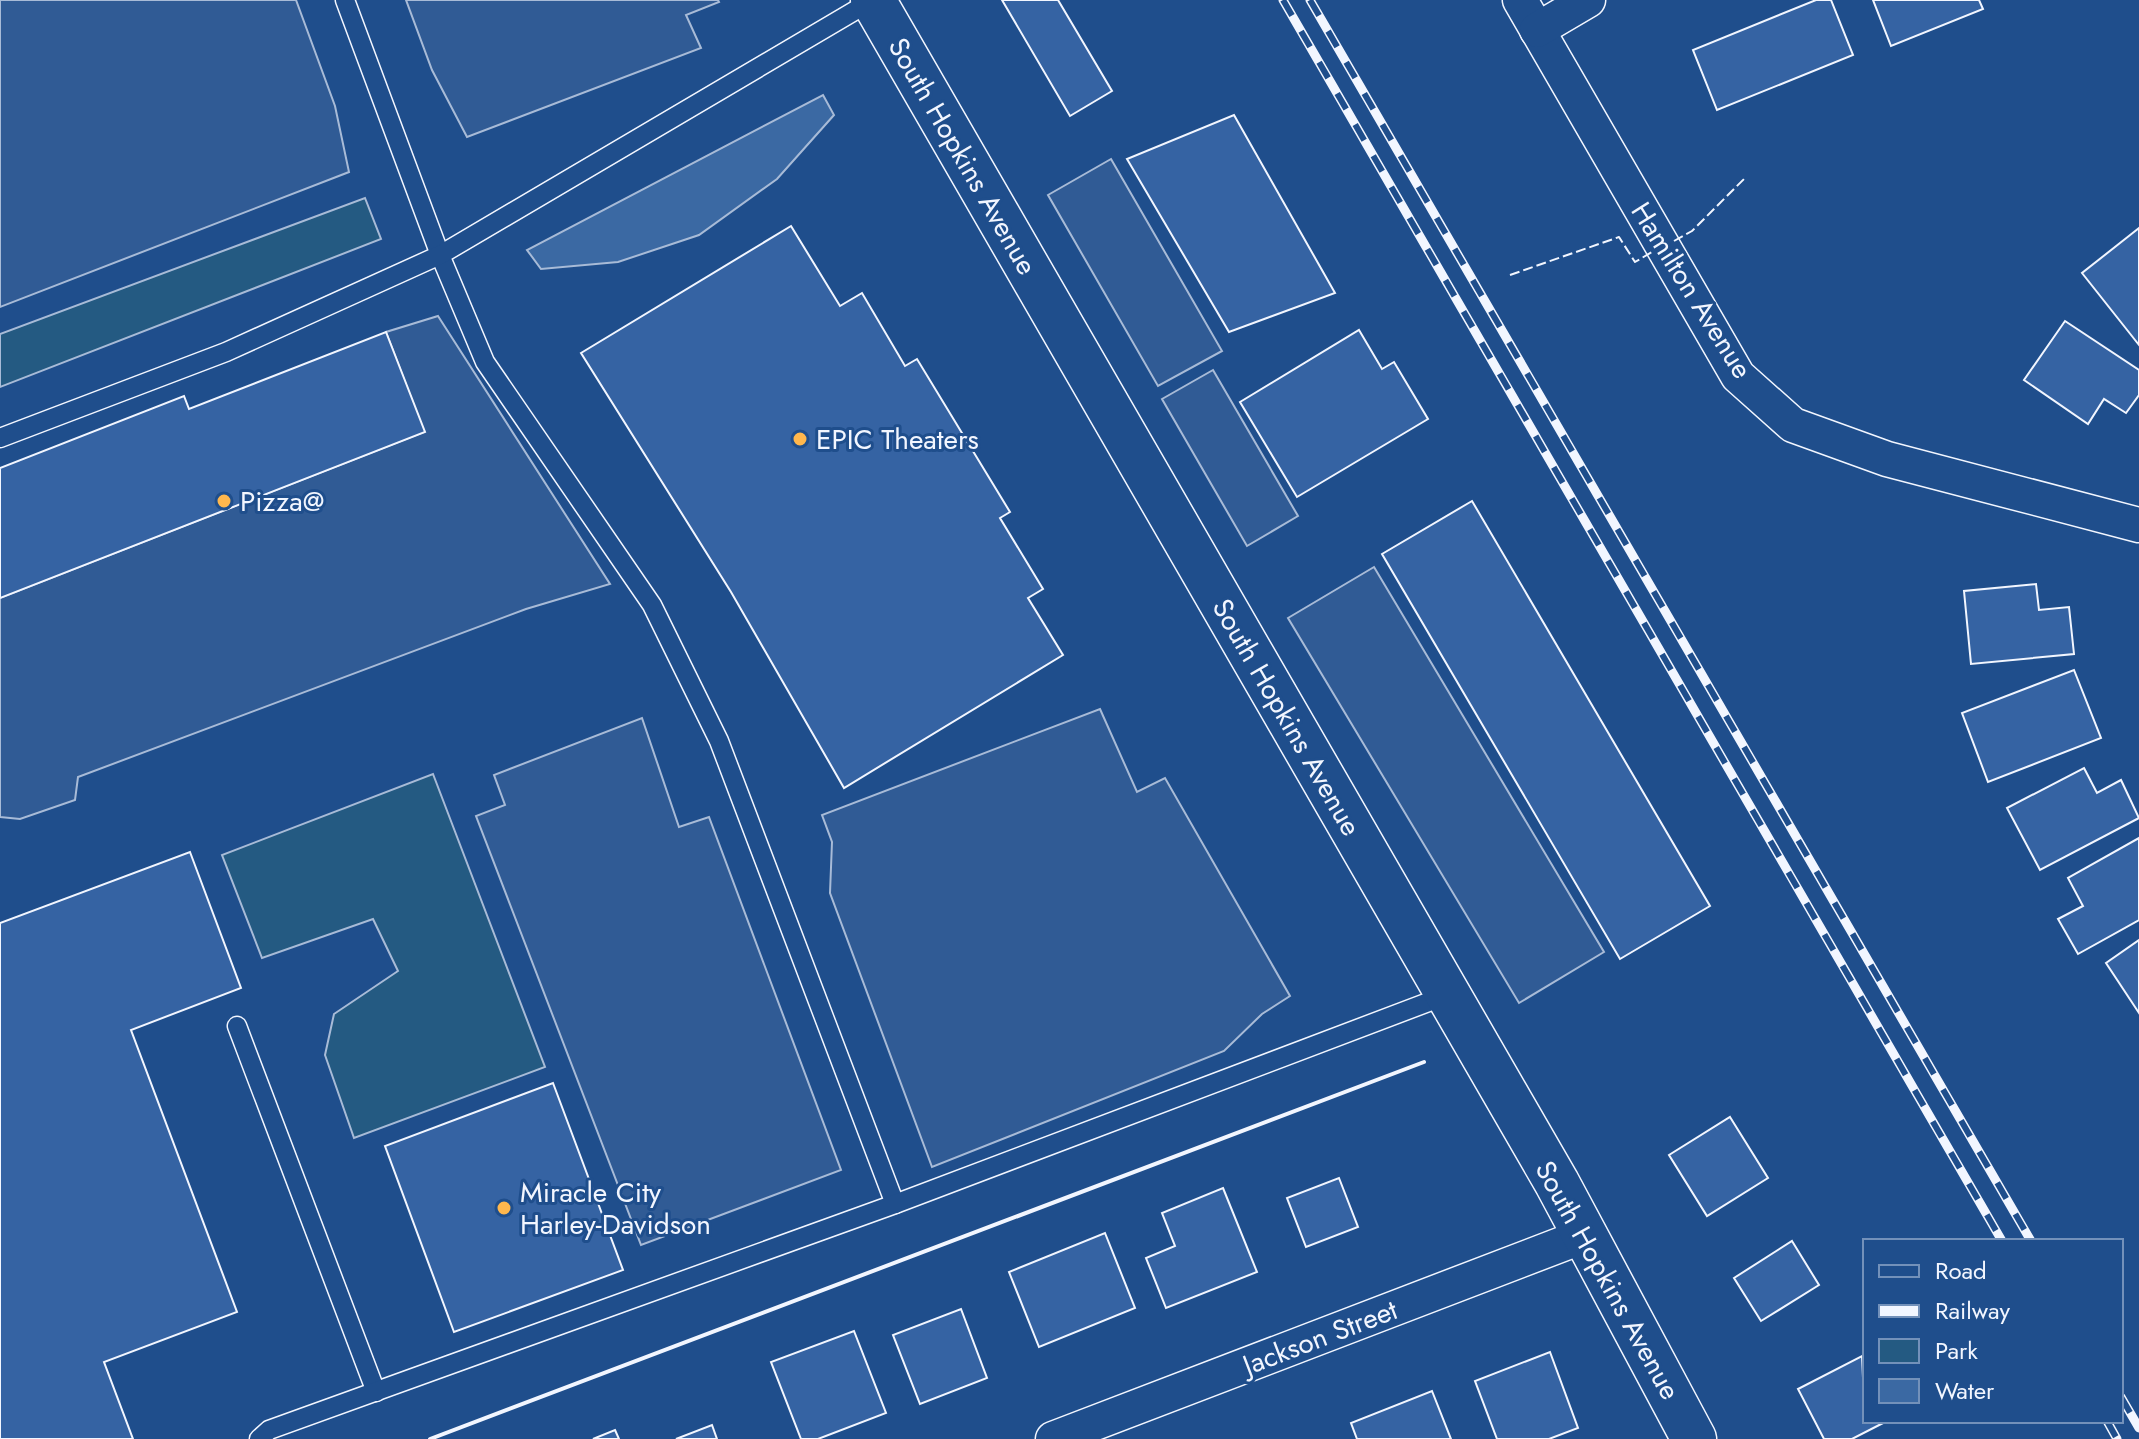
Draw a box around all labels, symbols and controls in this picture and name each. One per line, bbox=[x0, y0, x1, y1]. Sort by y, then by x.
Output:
street label: South Hopkins Avenue bbox=[878, 30, 1047, 282]
street label: Hamilton Avenue bbox=[1621, 194, 1762, 387]
place label: EPIC Theaters bbox=[816, 419, 979, 460]
marker: EPIC Theaters bbox=[791, 430, 809, 448]
place label: Pizza@ bbox=[240, 481, 324, 522]
marker: Pizza@ bbox=[215, 492, 233, 510]
street label: South Hopkins Avenue bbox=[1202, 591, 1371, 843]
street label: South Hopkins Avenue bbox=[1525, 1153, 1690, 1407]
place label: Miracle City Harley-Davidson bbox=[520, 1172, 711, 1245]
marker: Miracle City Harley-Davidson bbox=[495, 1199, 513, 1217]
legend bbox=[1863, 1239, 2123, 1423]
text: Road bbox=[1935, 1253, 1987, 1288]
street label: Jackson Street bbox=[1233, 1289, 1404, 1387]
text: Railway bbox=[1935, 1293, 2010, 1328]
text: Park bbox=[1935, 1333, 1978, 1368]
text: Water bbox=[1935, 1373, 1995, 1408]

